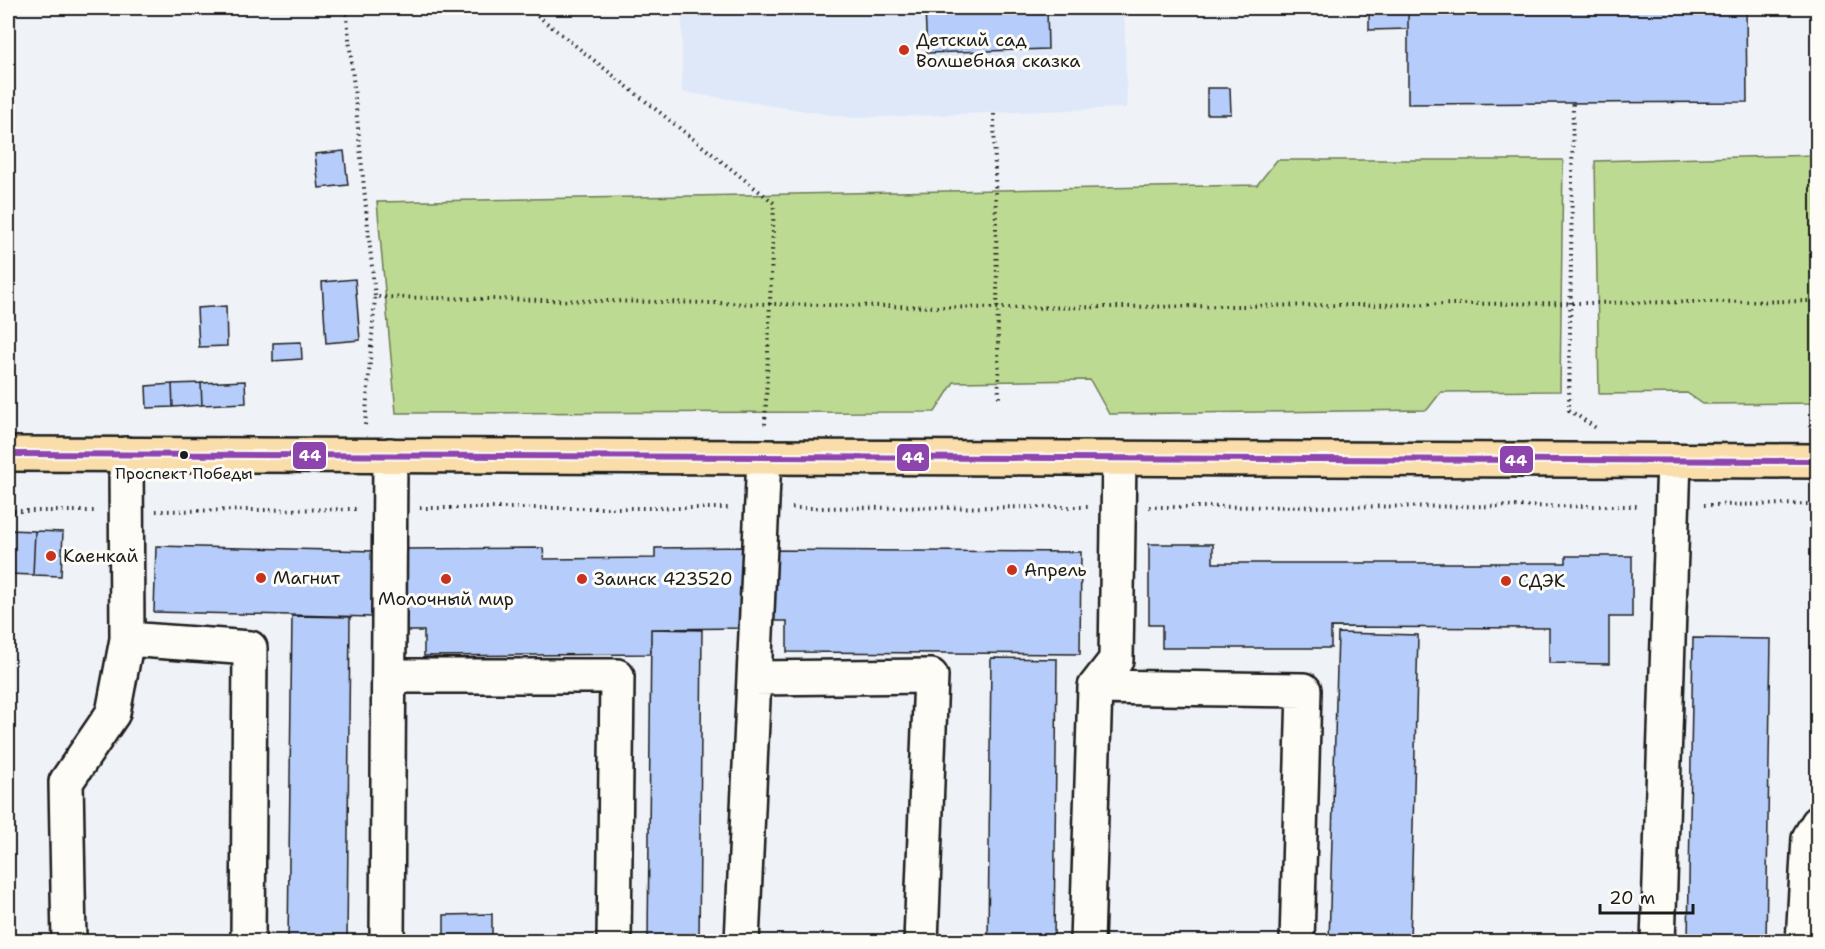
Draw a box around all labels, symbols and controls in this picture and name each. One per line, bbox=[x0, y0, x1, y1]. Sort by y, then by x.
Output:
place label: Детский сад Волшебная сказка bbox=[916, 28, 1081, 73]
marker: Детский сад Волшебная сказка bbox=[897, 43, 911, 57]
line badge: 44 bbox=[292, 441, 327, 470]
line badge: 44 bbox=[896, 443, 930, 472]
text: 44 bbox=[299, 445, 321, 466]
line badge: 44 bbox=[1499, 445, 1534, 474]
text: 44 bbox=[902, 447, 924, 468]
marker: Проспект Победы bbox=[178, 449, 190, 461]
text: 44 bbox=[1505, 450, 1527, 471]
place label: Проспект Победы bbox=[115, 463, 253, 484]
place label: Каенкай bbox=[63, 544, 138, 568]
marker: Каенкай bbox=[44, 549, 58, 563]
place label: Апрель bbox=[1024, 558, 1087, 582]
marker: Апрель bbox=[1005, 563, 1019, 577]
place label: Магнит bbox=[273, 566, 341, 590]
place label: Заинск 423520 bbox=[594, 567, 732, 591]
place label: СДЭК bbox=[1518, 569, 1566, 593]
marker: Магнит bbox=[254, 571, 268, 585]
marker: Молочный мир bbox=[439, 572, 453, 586]
marker: Заинск 423520 bbox=[575, 572, 589, 586]
marker: СДЭК bbox=[1499, 574, 1513, 588]
place label: Молочный мир bbox=[378, 587, 514, 611]
scale bar bbox=[1600, 877, 1693, 915]
text: 20 m bbox=[1609, 886, 1655, 910]

